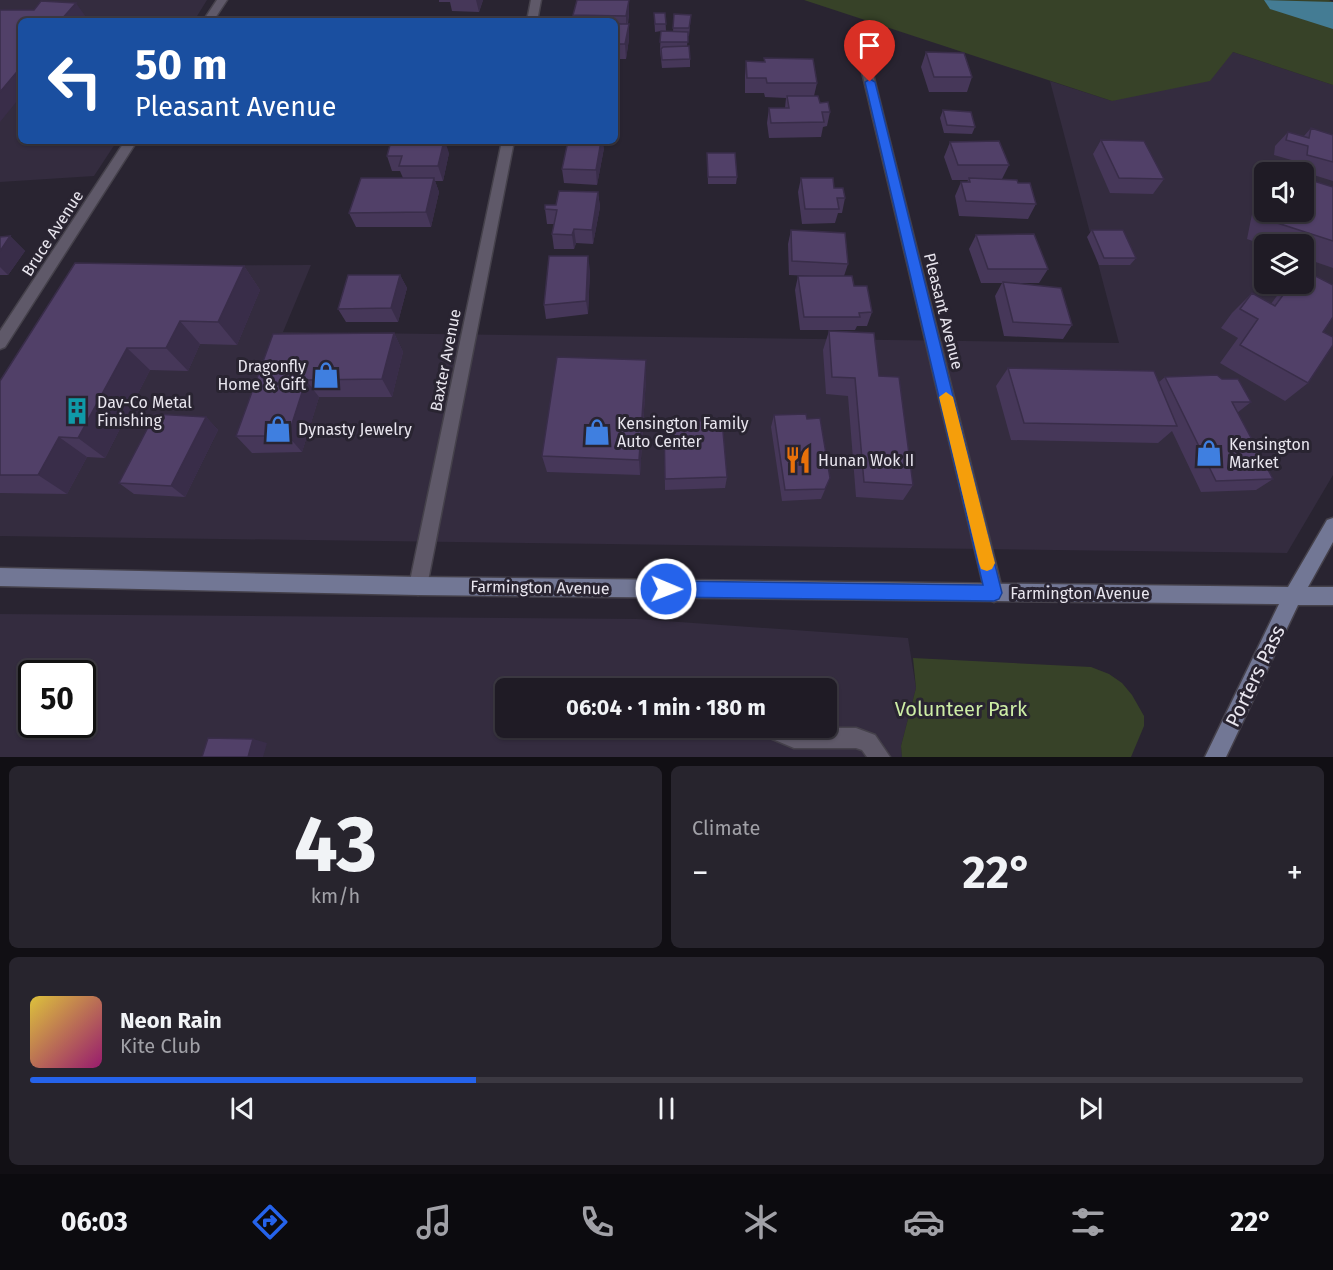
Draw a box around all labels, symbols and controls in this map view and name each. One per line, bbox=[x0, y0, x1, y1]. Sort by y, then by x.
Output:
pin bbox=[844, 20, 895, 82]
icon: arrive bbox=[853, 29, 886, 62]
text: 50 m bbox=[135, 40, 228, 90]
icon: left bbox=[36, 42, 114, 120]
text: Pleasant Avenue bbox=[135, 91, 336, 123]
map controls bbox=[1254, 162, 1314, 294]
button: sound bbox=[1254, 162, 1314, 222]
street label: Bruce Avenue bbox=[18, 187, 87, 280]
button: layers bbox=[1254, 234, 1314, 294]
street label: Pleasant Avenue bbox=[920, 251, 967, 371]
street label: Baxter Avenue bbox=[426, 307, 465, 413]
place label: Dragonfly Home & Gift bbox=[217, 357, 306, 394]
shop icon: Dragonfly Home & Gift bbox=[311, 360, 341, 390]
place label: Dav-Co Metal Finishing bbox=[97, 393, 192, 430]
building icon: Dav-Co Metal Finishing bbox=[62, 396, 92, 426]
shop icon: Dynasty Jewelry bbox=[263, 414, 293, 444]
place label: Kensington Family Auto Center bbox=[617, 414, 749, 451]
shop icon: Kensington Family Auto Center bbox=[582, 417, 612, 447]
place label: Dynasty Jewelry bbox=[298, 420, 412, 439]
place label: Kensington Market bbox=[1229, 435, 1310, 472]
shop icon: Kensington Market bbox=[1194, 438, 1224, 468]
restaurant icon: Hunan Wok II bbox=[783, 445, 813, 475]
place label: Hunan Wok II bbox=[818, 451, 914, 470]
position arrow bbox=[634, 557, 698, 621]
street label: Farmington Avenue bbox=[470, 577, 610, 598]
street label: Farmington Avenue bbox=[1010, 584, 1150, 603]
street label: Porters Pass bbox=[1220, 621, 1290, 731]
speed limit sign: 50 bbox=[18, 660, 96, 738]
text: 06:04 · 1 min · 180 m bbox=[566, 694, 766, 721]
park label: Volunteer Park bbox=[895, 697, 1028, 721]
text: 43 bbox=[294, 798, 377, 892]
text: Climate bbox=[692, 816, 760, 840]
text: 22° bbox=[963, 846, 1033, 900]
text: − bbox=[692, 853, 709, 893]
text: + bbox=[1287, 853, 1303, 893]
text: km/h bbox=[311, 884, 360, 908]
text: Neon Rain bbox=[120, 1007, 222, 1034]
text: Kite Club bbox=[120, 1034, 201, 1058]
icon: previous bbox=[226, 1092, 259, 1125]
icon: pause bbox=[650, 1092, 683, 1125]
icon: next bbox=[1074, 1092, 1107, 1125]
icon: directions bbox=[249, 1201, 291, 1243]
icon: music bbox=[413, 1201, 455, 1243]
icon: phone bbox=[576, 1201, 618, 1243]
icon: climate bbox=[740, 1201, 782, 1243]
icon: car bbox=[903, 1201, 945, 1243]
icon: filters bbox=[1067, 1201, 1109, 1243]
text: 06:03 bbox=[61, 1206, 128, 1238]
text: 22° bbox=[1230, 1206, 1272, 1238]

